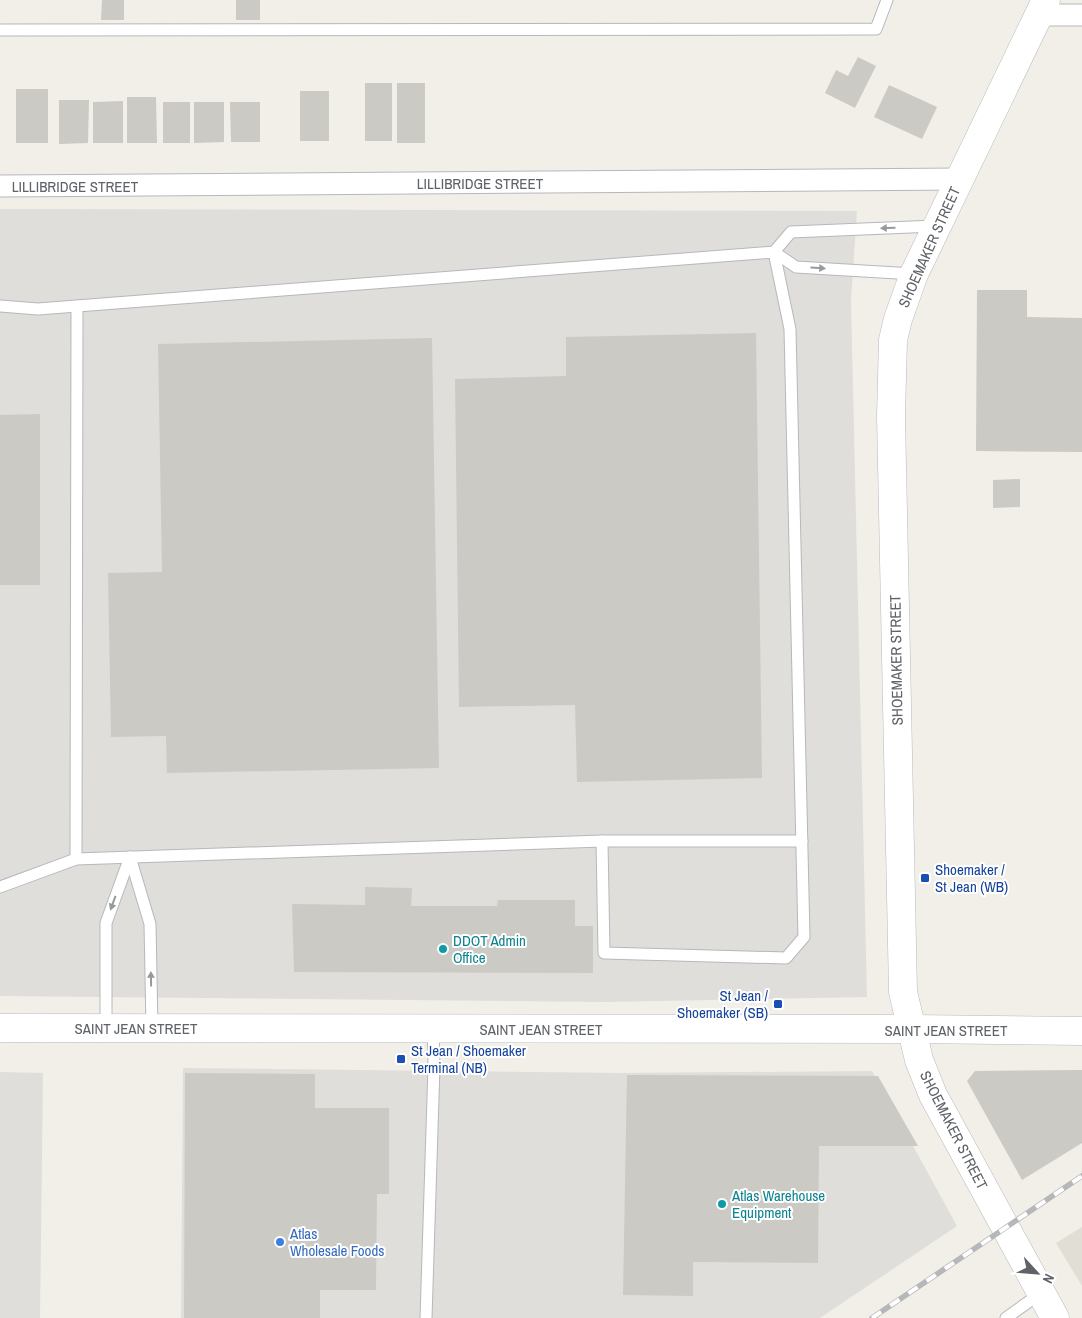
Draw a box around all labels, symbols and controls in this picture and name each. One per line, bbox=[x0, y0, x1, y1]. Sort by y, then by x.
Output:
street label: LILLIBRIDGE STREET bbox=[417, 173, 544, 194]
street label: LILLIBRIDGE STREET bbox=[12, 176, 139, 197]
street label: SHOEMAKER STREET bbox=[893, 183, 965, 311]
one-way arrow bbox=[880, 224, 896, 232]
one-way arrow bbox=[810, 264, 826, 272]
street label: SHOEMAKER STREET bbox=[884, 594, 908, 725]
place label: Shoemaker / St Jean (WB) bbox=[935, 859, 1008, 897]
marker: Shoemaker / St Jean (WB) bbox=[919, 872, 931, 884]
one-way arrow bbox=[109, 896, 117, 911]
place label: DDOT Admin Office bbox=[453, 930, 526, 968]
marker: DDOT Admin Office bbox=[437, 943, 449, 955]
one-way arrow bbox=[147, 971, 155, 987]
place label: St Jean / Shoemaker (SB) bbox=[677, 985, 769, 1023]
marker: St Jean / Shoemaker (SB) bbox=[772, 998, 784, 1010]
street label: SAINT JEAN STREET bbox=[75, 1018, 198, 1039]
street label: SAINT JEAN STREET bbox=[480, 1019, 603, 1040]
street label: SAINT JEAN STREET bbox=[885, 1020, 1008, 1041]
place label: St Jean / Shoemaker Terminal (NB) bbox=[411, 1040, 526, 1078]
marker: St Jean / Shoemaker Terminal (NB) bbox=[395, 1053, 407, 1065]
street label: SHOEMAKER STREET bbox=[915, 1067, 993, 1193]
place label: Atlas Warehouse Equipment bbox=[731, 1185, 825, 1223]
marker: Atlas Warehouse Equipment bbox=[716, 1198, 728, 1210]
place label: Atlas Wholesale Foods bbox=[289, 1223, 384, 1261]
marker: Atlas Wholesale Foods bbox=[274, 1236, 286, 1248]
north arrow bbox=[1012, 1248, 1062, 1298]
text: N bbox=[1039, 1271, 1059, 1286]

